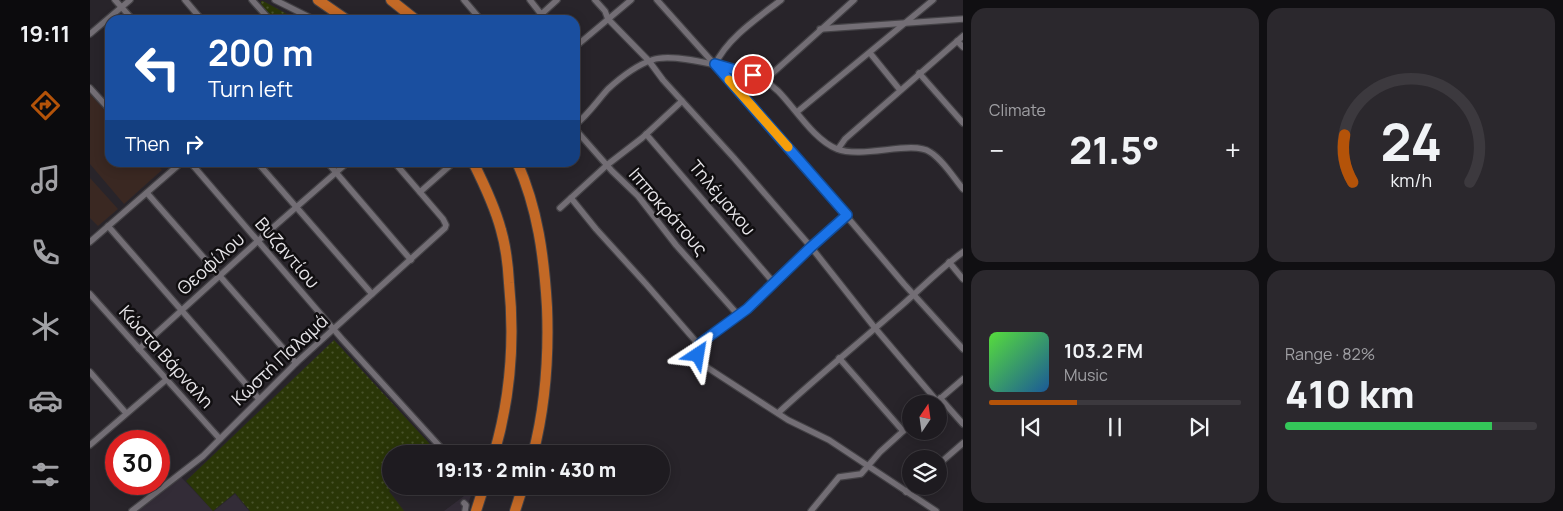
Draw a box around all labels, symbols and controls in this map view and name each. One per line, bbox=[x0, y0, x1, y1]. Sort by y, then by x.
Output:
text: 19:11 bbox=[20, 19, 70, 49]
text: 200 m bbox=[208, 29, 313, 77]
icon: left bbox=[125, 35, 190, 100]
pin bbox=[732, 54, 774, 96]
icon: arrive bbox=[739, 61, 767, 89]
text: Turn left bbox=[208, 74, 293, 104]
icon: directions bbox=[28, 88, 63, 123]
text: Climate bbox=[989, 99, 1046, 121]
text: 24 bbox=[1380, 106, 1442, 177]
text: 21.5° bbox=[1069, 123, 1160, 175]
icon: right bbox=[180, 130, 208, 158]
text: Then bbox=[125, 131, 170, 157]
text: − bbox=[989, 131, 1004, 169]
text: + bbox=[1225, 131, 1241, 169]
street label: Τηλέμαχου bbox=[684, 155, 761, 240]
icon: music bbox=[28, 162, 63, 197]
street label: Ιπποκράτους bbox=[624, 162, 713, 260]
text: km/h bbox=[1390, 168, 1432, 192]
street label: Βυζαντίου bbox=[250, 212, 325, 293]
street label: Θεοφίλου bbox=[172, 227, 249, 300]
icon: phone bbox=[28, 235, 63, 270]
street label: Κώστα Βάρναλη bbox=[114, 300, 219, 413]
street label: Κωστή Παλαμά bbox=[226, 308, 333, 410]
icon: climate bbox=[28, 309, 63, 344]
position arrow bbox=[671, 328, 723, 380]
text: 103.2 FM bbox=[1064, 338, 1143, 364]
text: Range · 82% bbox=[1285, 343, 1375, 365]
text: Music bbox=[1064, 364, 1108, 386]
text: 410 km bbox=[1285, 367, 1415, 419]
icon: car bbox=[28, 383, 63, 418]
north arrow bbox=[902, 395, 948, 440]
map controls bbox=[902, 395, 947, 495]
icon: previous bbox=[1017, 413, 1045, 441]
icon: pause bbox=[1101, 413, 1129, 441]
icon: next bbox=[1185, 413, 1213, 441]
speed limit sign: 30 bbox=[105, 430, 170, 495]
button: layers bbox=[902, 450, 947, 495]
icon: filters bbox=[28, 457, 63, 492]
text: 19:13 · 2 min · 430 m bbox=[436, 457, 616, 483]

